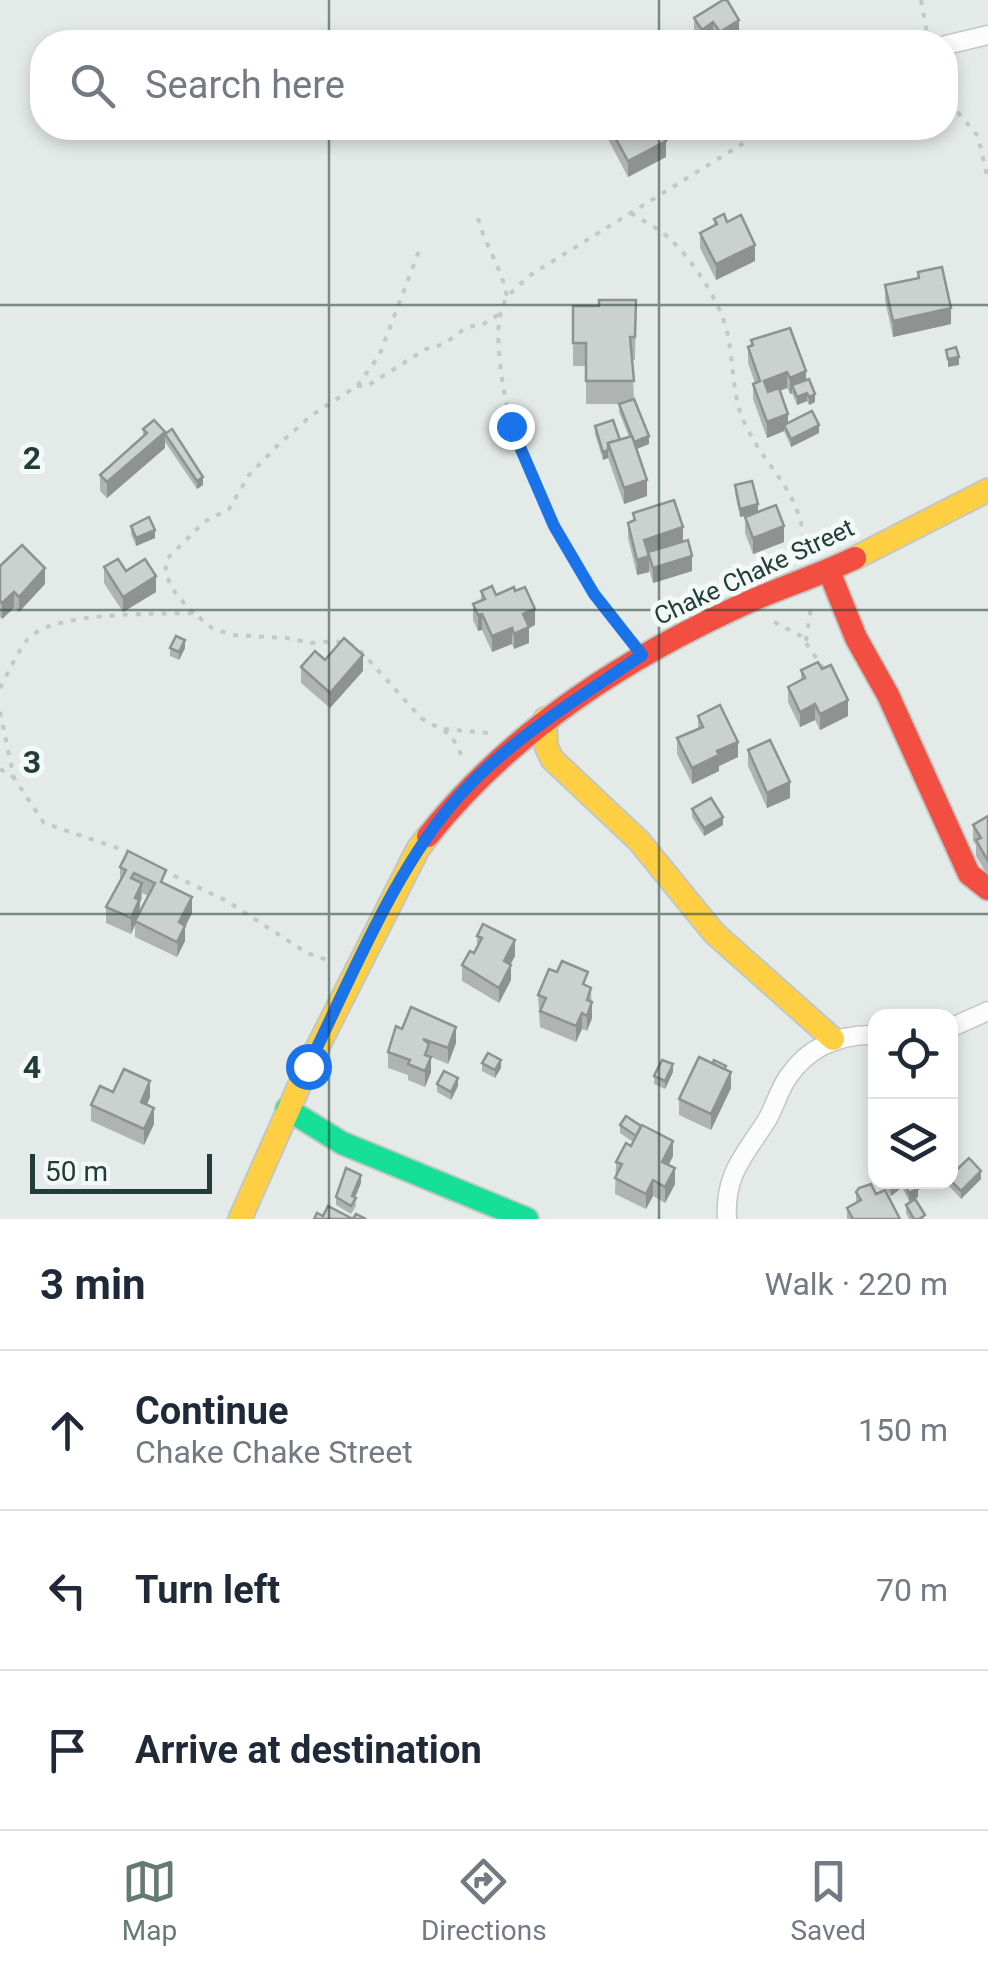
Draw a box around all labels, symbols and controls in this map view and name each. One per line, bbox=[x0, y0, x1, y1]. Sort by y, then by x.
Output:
search box bbox=[30, 30, 958, 140]
icon: search bbox=[65, 58, 120, 113]
text: Search here bbox=[145, 63, 345, 107]
route end bbox=[489, 404, 535, 450]
text: 2 bbox=[23, 439, 41, 477]
street label: Chake Chake Street bbox=[650, 513, 858, 631]
text: 3 bbox=[23, 743, 41, 781]
map controls bbox=[868, 1009, 958, 1189]
button: locate bbox=[868, 1009, 958, 1099]
route start bbox=[286, 1044, 332, 1090]
text: 4 bbox=[23, 1048, 41, 1086]
button: layers bbox=[868, 1099, 958, 1189]
scale bar bbox=[30, 1149, 212, 1194]
text: 50 m bbox=[45, 1155, 108, 1188]
text: 3 min bbox=[40, 1260, 146, 1309]
text: Walk · 220 m bbox=[765, 1265, 948, 1303]
text: Continue bbox=[135, 1389, 289, 1433]
icon: ahead bbox=[40, 1403, 95, 1458]
text: 150 m bbox=[858, 1411, 948, 1449]
text: Chake Chake Street bbox=[135, 1433, 413, 1471]
icon: left bbox=[40, 1563, 95, 1618]
text: Turn left bbox=[135, 1568, 280, 1612]
text: 70 m bbox=[876, 1571, 948, 1609]
icon: arrive bbox=[40, 1723, 95, 1778]
text: Arrive at destination bbox=[135, 1728, 482, 1772]
tab: Map bbox=[122, 1854, 177, 1947]
tab: Directions bbox=[421, 1854, 547, 1947]
tab: Saved bbox=[790, 1854, 866, 1947]

